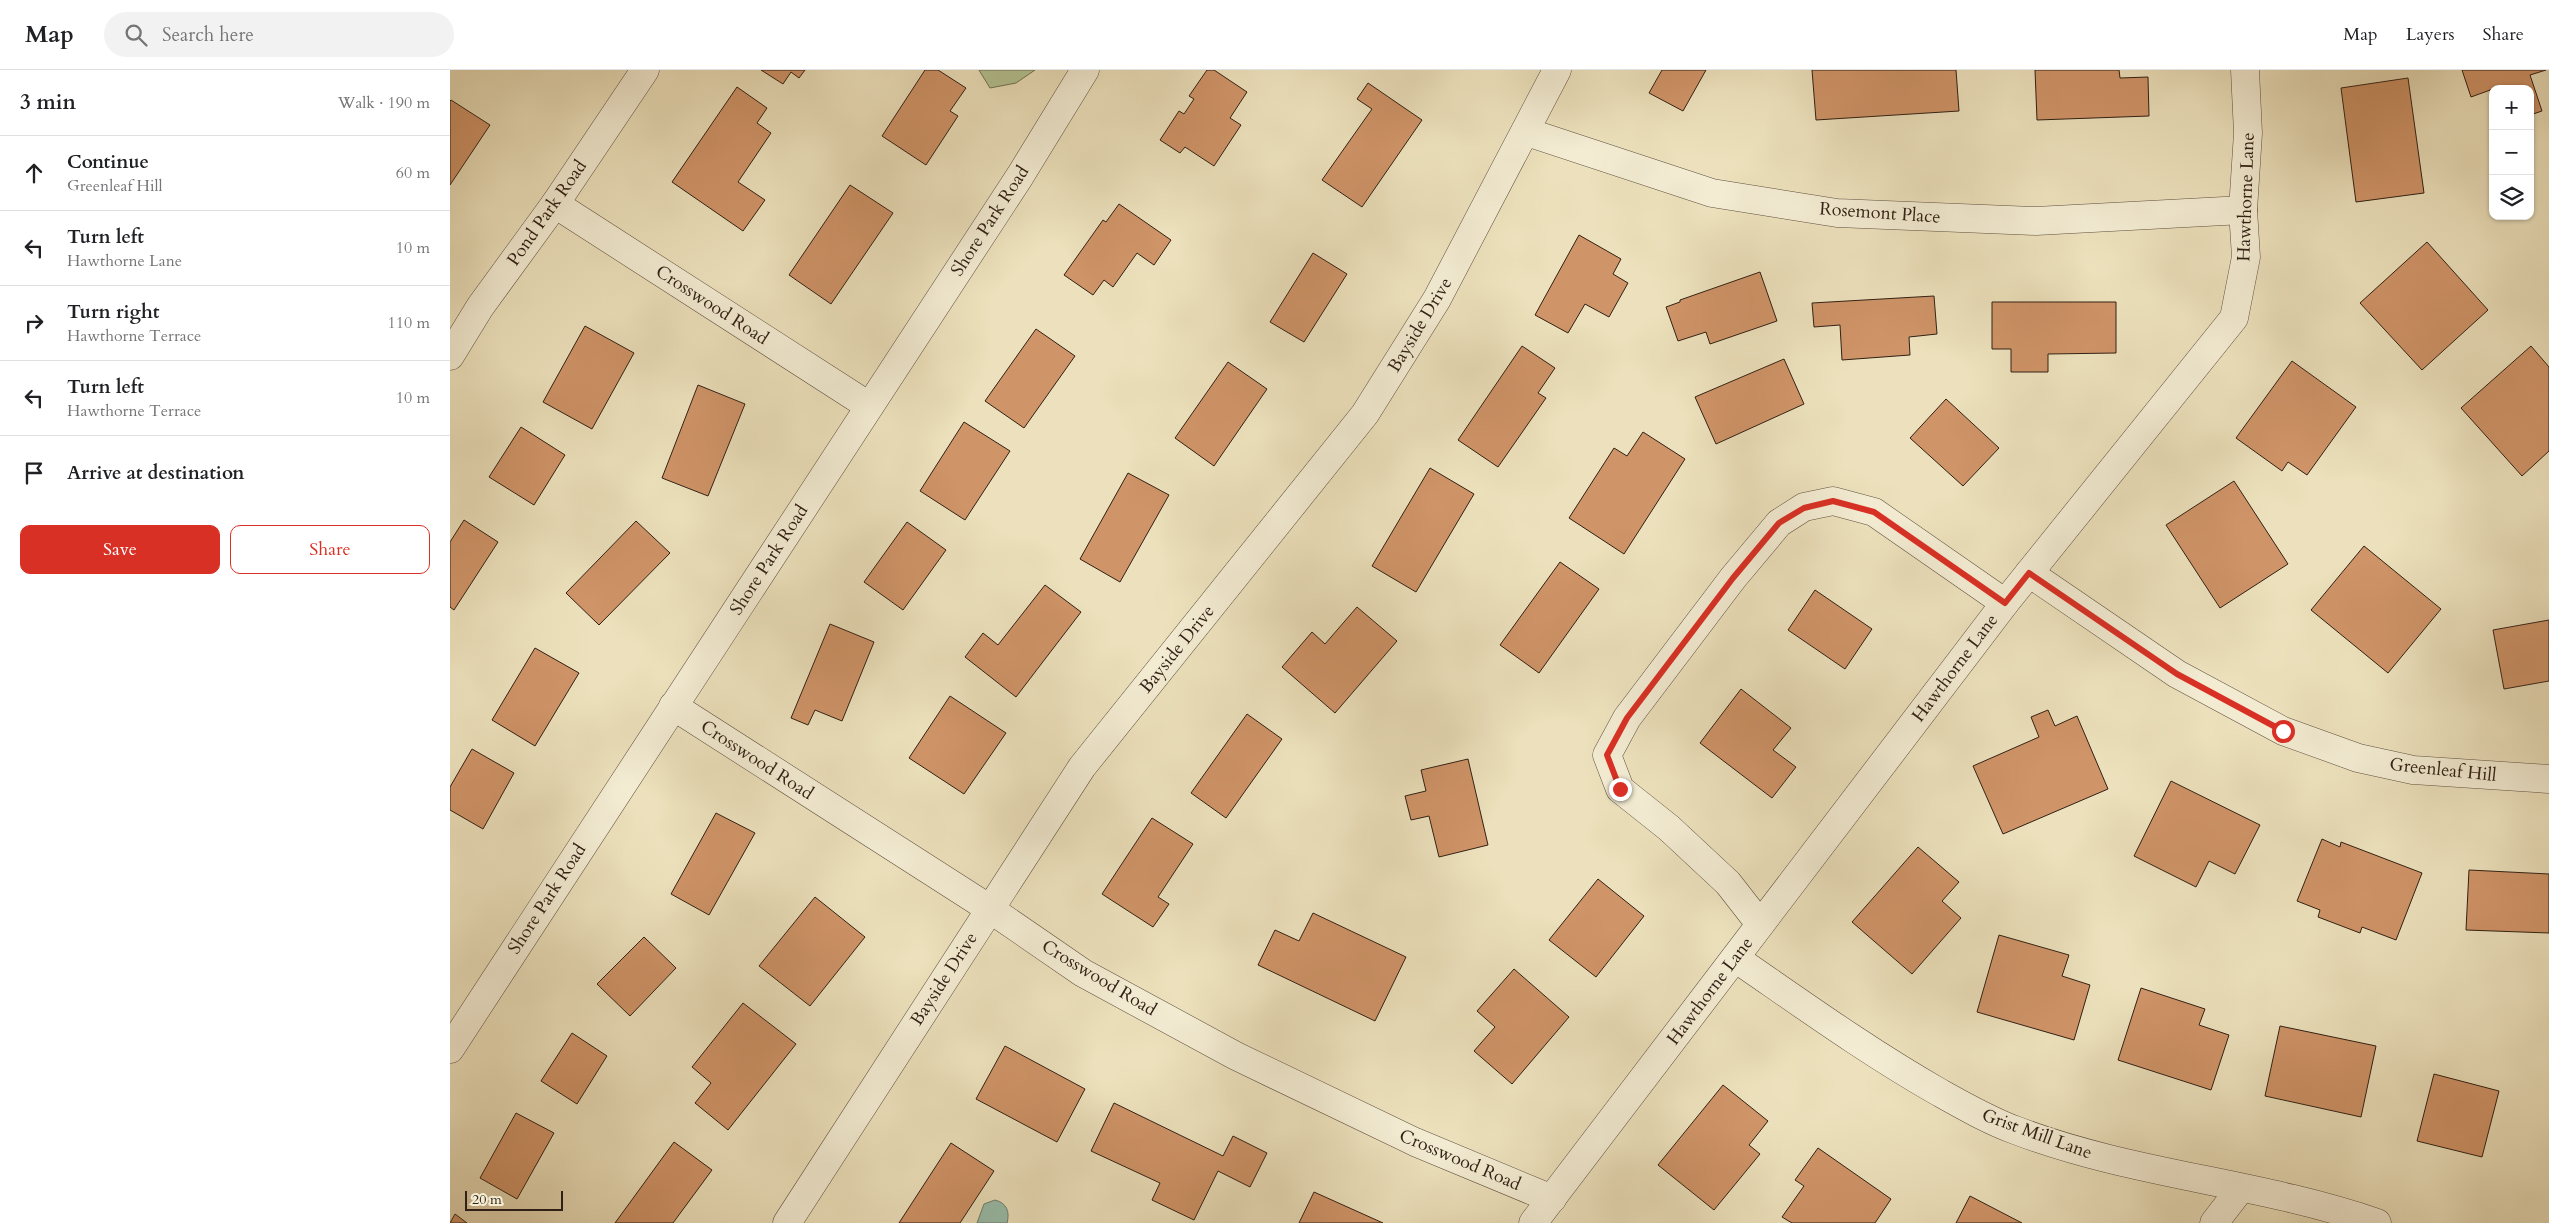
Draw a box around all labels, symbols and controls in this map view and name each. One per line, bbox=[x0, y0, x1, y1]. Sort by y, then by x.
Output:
search box bbox=[104, 12, 454, 57]
text: Map bbox=[25, 18, 74, 51]
icon: search bbox=[122, 21, 150, 49]
text: Search here bbox=[162, 22, 254, 48]
text: Map bbox=[2343, 22, 2378, 47]
text: Layers bbox=[2406, 22, 2455, 47]
text: Share bbox=[2483, 22, 2524, 47]
map controls bbox=[2489, 85, 2534, 220]
button: + bbox=[2489, 85, 2534, 130]
text: 3 min bbox=[20, 88, 76, 117]
text: Walk · 190 m bbox=[338, 92, 430, 114]
button: − bbox=[2489, 130, 2534, 175]
street label: Hawthorne Lane bbox=[2231, 132, 2261, 262]
text: Continue bbox=[67, 149, 149, 175]
street label: Pond Park Road bbox=[501, 155, 593, 271]
icon: ahead bbox=[20, 159, 48, 187]
street label: Shore Park Road bbox=[945, 160, 1035, 281]
text: 60 m bbox=[396, 162, 430, 184]
text: Greenleaf Hill bbox=[67, 175, 163, 197]
button: layers bbox=[2489, 175, 2534, 220]
street label: Rosemont Place bbox=[1819, 196, 1941, 230]
text: Turn left bbox=[67, 224, 144, 250]
icon: left bbox=[20, 234, 48, 262]
text: 10 m bbox=[396, 237, 430, 259]
text: Hawthorne Lane bbox=[67, 250, 182, 272]
street label: Crosswood Road bbox=[651, 259, 774, 351]
street label: Bayside Drive bbox=[1382, 273, 1458, 377]
text: Turn right bbox=[67, 299, 159, 325]
icon: right bbox=[20, 309, 48, 337]
text: 110 m bbox=[388, 312, 430, 334]
text: Hawthorne Terrace bbox=[67, 325, 201, 347]
text: Turn left bbox=[67, 374, 144, 400]
icon: left bbox=[20, 384, 48, 412]
text: 10 m bbox=[396, 387, 430, 409]
text: Hawthorne Terrace bbox=[67, 400, 201, 422]
icon: arrive bbox=[20, 459, 48, 487]
text: Arrive at destination bbox=[67, 460, 244, 486]
street label: Shore Park Road bbox=[724, 499, 814, 620]
button: Save bbox=[20, 525, 220, 574]
button: Share bbox=[230, 525, 430, 574]
street label: Bayside Drive bbox=[1134, 600, 1220, 698]
street label: Hawthorne Lane bbox=[1906, 609, 2004, 727]
street label: Crosswood Road bbox=[696, 714, 819, 806]
route start bbox=[2272, 720, 2295, 743]
street label: Greenleaf Hill bbox=[2388, 752, 2498, 788]
route end bbox=[1609, 778, 1632, 801]
street label: Shore Park Road bbox=[502, 838, 592, 959]
street label: Bayside Drive bbox=[904, 927, 984, 1031]
street label: Hawthorne Lane bbox=[1661, 932, 1759, 1050]
street label: Crosswood Road bbox=[1037, 934, 1161, 1022]
street label: Grist Mill Lane bbox=[1978, 1103, 2096, 1165]
street label: Crosswood Road bbox=[1395, 1123, 1525, 1197]
scale bar bbox=[465, 1188, 562, 1211]
text: 20 m bbox=[472, 1190, 502, 1209]

